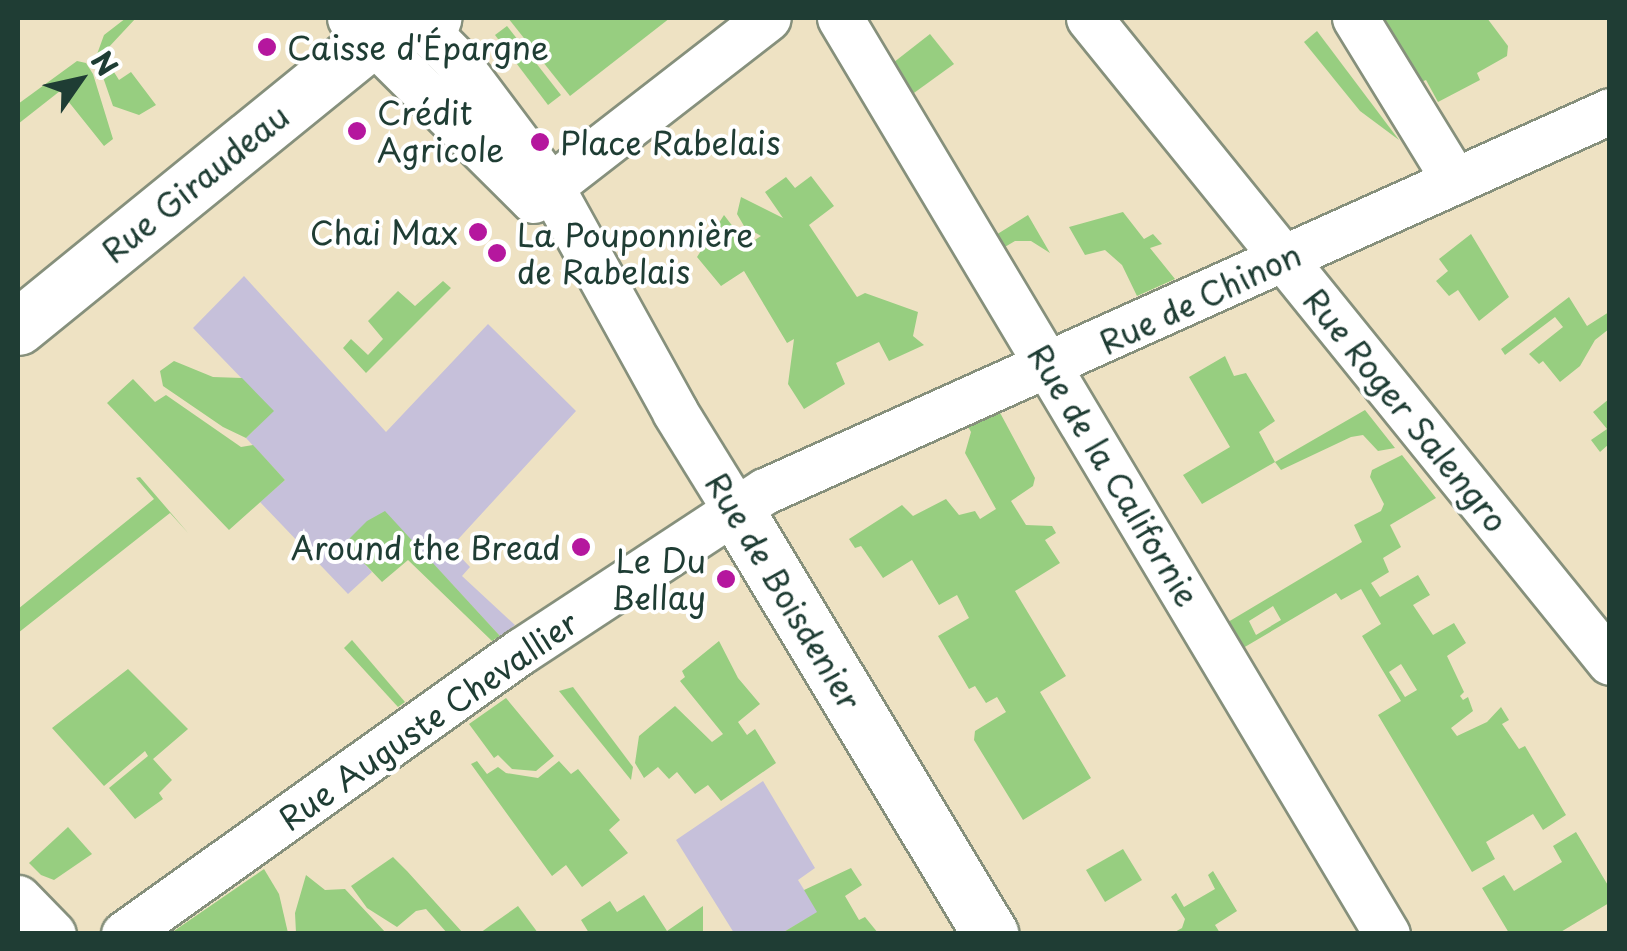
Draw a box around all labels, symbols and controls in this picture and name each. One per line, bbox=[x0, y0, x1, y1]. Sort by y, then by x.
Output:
place label: Caisse d'Épargne bbox=[287, 28, 550, 66]
north arrow bbox=[30, 30, 130, 130]
marker: Caisse d'Épargne bbox=[256, 36, 278, 58]
text: N bbox=[81, 42, 129, 84]
place label: Crédit Agricole bbox=[377, 94, 504, 169]
street label: Rue Giraudeau bbox=[93, 95, 297, 271]
marker: Crédit Agricole bbox=[346, 120, 368, 142]
place label: Place Rabelais bbox=[560, 123, 780, 161]
marker: Place Rabelais bbox=[529, 131, 551, 153]
place label: Chai Max bbox=[310, 213, 458, 251]
place label: La Pouponnière de Rabelais bbox=[517, 216, 755, 291]
marker: Chai Max bbox=[467, 221, 489, 243]
street label: Rue de Chinon bbox=[1090, 233, 1310, 363]
marker: La Pouponnière de Rabelais bbox=[486, 242, 508, 264]
street label: Rue Roger Salengro bbox=[1295, 280, 1517, 540]
street label: Rue de la Californie bbox=[1019, 334, 1209, 616]
street label: Rue de Boisdenier bbox=[697, 463, 871, 719]
place label: Around the Bread bbox=[290, 528, 561, 566]
marker: Around the Bread bbox=[570, 536, 592, 558]
place label: Le Du Bellay bbox=[611, 542, 706, 617]
marker: Le Du Bellay bbox=[715, 568, 737, 590]
street label: Rue Auguste Chevallier bbox=[270, 601, 586, 839]

